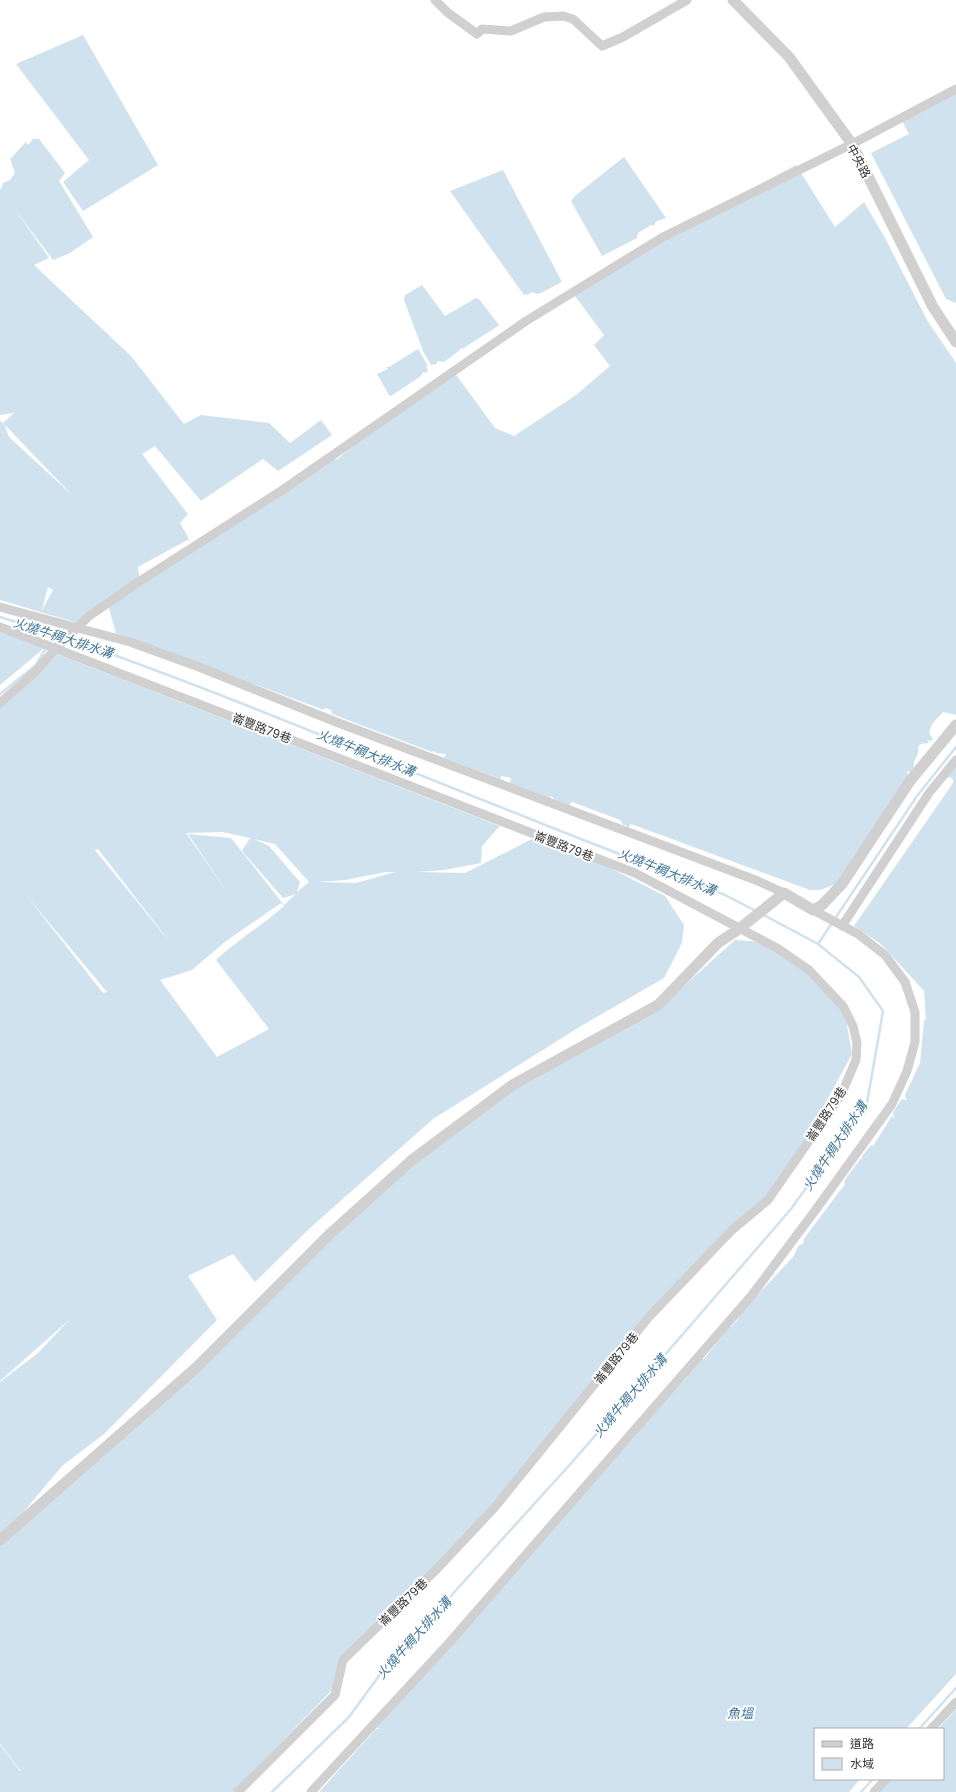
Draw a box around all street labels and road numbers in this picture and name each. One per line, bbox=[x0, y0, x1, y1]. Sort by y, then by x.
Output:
street label: 中央路 bbox=[843, 141, 875, 181]
street label: 崙豐路79巷 bbox=[230, 709, 294, 747]
street label: 崙豐路79巷 bbox=[532, 827, 596, 865]
street label: 崙豐路79巷 bbox=[802, 1083, 850, 1145]
street label: 崙豐路79巷 bbox=[590, 1329, 642, 1387]
street label: 崙豐路79巷 bbox=[375, 1574, 431, 1630]

